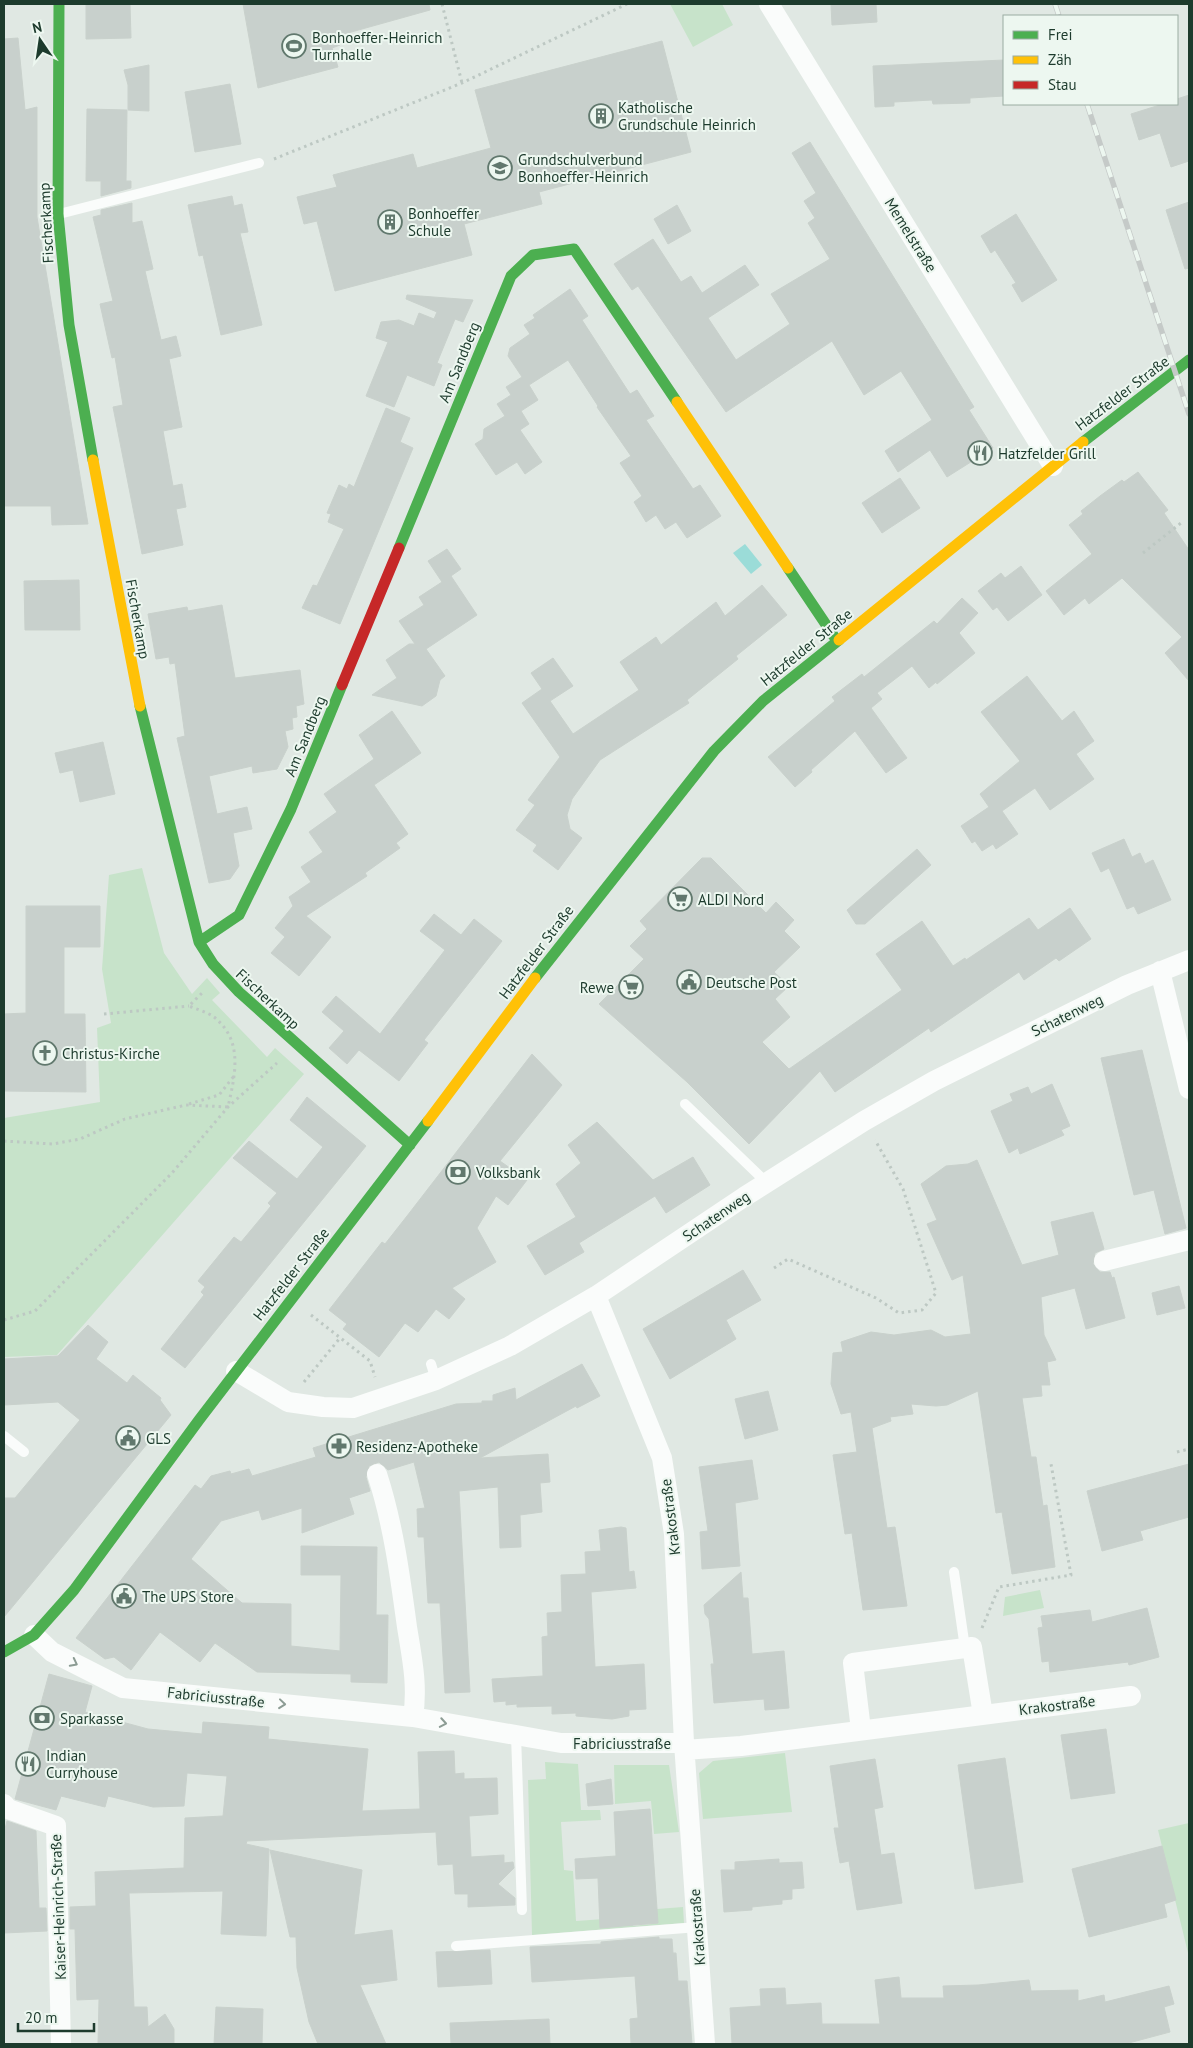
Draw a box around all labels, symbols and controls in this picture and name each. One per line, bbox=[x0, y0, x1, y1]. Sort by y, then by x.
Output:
north arrow bbox=[15, 15, 65, 65]
legend bbox=[1003, 15, 1178, 105]
text: N bbox=[31, 18, 44, 37]
text: Frei bbox=[1048, 25, 1073, 44]
place label: Bonhoeffer-Heinrich Turnhalle bbox=[312, 28, 442, 64]
sports icon: Bonhoeffer-Heinrich Turnhalle bbox=[281, 33, 307, 59]
text: Zäh bbox=[1048, 50, 1072, 69]
text: Stau bbox=[1048, 75, 1077, 94]
place label: Katholische Grundschule Heinrich bbox=[618, 98, 756, 134]
building icon: Katholische Grundschule Heinrich bbox=[588, 103, 614, 129]
place label: Grundschulverbund Bonhoeffer-Heinrich bbox=[518, 150, 648, 186]
school or university icon: Grundschulverbund Bonhoeffer-Heinrich bbox=[487, 155, 513, 181]
street label: Fischerkamp bbox=[34, 182, 58, 264]
street label: Memelstraße bbox=[881, 194, 941, 276]
place label: Bonhoeffer Schule bbox=[408, 204, 479, 240]
building icon: Bonhoeffer Schule bbox=[377, 209, 403, 235]
street label: Am Sandberg bbox=[434, 319, 484, 405]
street label: Hatzfelder Straße bbox=[1071, 351, 1173, 435]
restaurant icon: Hatzfelder Grill bbox=[967, 440, 993, 466]
place label: Hatzfelder Grill bbox=[998, 444, 1096, 463]
street label: Fischerkamp bbox=[122, 578, 154, 660]
street label: Hatzfelder Straße bbox=[756, 604, 856, 690]
street label: Am Sandberg bbox=[280, 693, 330, 779]
supermarket icon: ALDI Nord bbox=[667, 886, 693, 912]
place label: ALDI Nord bbox=[698, 890, 764, 909]
street label: Hatzfelder Straße bbox=[494, 901, 578, 1003]
street label: Fischerkamp bbox=[232, 965, 304, 1033]
public building icon: Deutsche Post bbox=[676, 969, 702, 995]
place label: Deutsche Post bbox=[706, 973, 797, 992]
supermarket icon: Rewe bbox=[618, 974, 644, 1000]
place label: Rewe bbox=[580, 978, 614, 997]
street label: Schatenweg bbox=[1028, 989, 1106, 1041]
church icon: Christus-Kirche bbox=[32, 1040, 58, 1066]
place label: Christus-Kirche bbox=[62, 1044, 160, 1063]
bank icon: Volksbank bbox=[445, 1159, 471, 1185]
place label: Volksbank bbox=[475, 1163, 541, 1182]
street label: Schatenweg bbox=[679, 1186, 753, 1246]
street label: Hatzfelder Straße bbox=[249, 1224, 333, 1324]
public building icon: GLS bbox=[115, 1425, 141, 1451]
place label: GLS bbox=[146, 1429, 171, 1448]
pharmacy icon: Residenz-Apotheke bbox=[326, 1433, 352, 1459]
place label: Residenz-Apotheke bbox=[356, 1437, 478, 1456]
street label: Krakostraße bbox=[656, 1478, 684, 1556]
public building icon: The UPS Store bbox=[111, 1583, 137, 1609]
place label: The UPS Store bbox=[142, 1587, 234, 1606]
one-way arrow bbox=[68, 1657, 77, 1667]
street label: Fabriciusstraße bbox=[166, 1682, 266, 1712]
street label: Krakostraße bbox=[1018, 1691, 1096, 1719]
one-way arrow bbox=[278, 1698, 286, 1709]
bank icon: Sparkasse bbox=[29, 1705, 55, 1731]
place label: Sparkasse bbox=[60, 1709, 124, 1728]
one-way arrow bbox=[439, 1717, 447, 1727]
street label: Fabriciusstraße bbox=[573, 1734, 671, 1753]
place label: Indian Curryhouse bbox=[46, 1746, 118, 1782]
restaurant icon: Indian Curryhouse bbox=[15, 1751, 41, 1777]
street label: Kaiser-Heinrich-Straße bbox=[46, 1834, 70, 1980]
street label: Krakostraße bbox=[685, 1888, 709, 1966]
scale bar bbox=[18, 2000, 94, 2032]
text: 20 m bbox=[25, 2008, 58, 2027]

